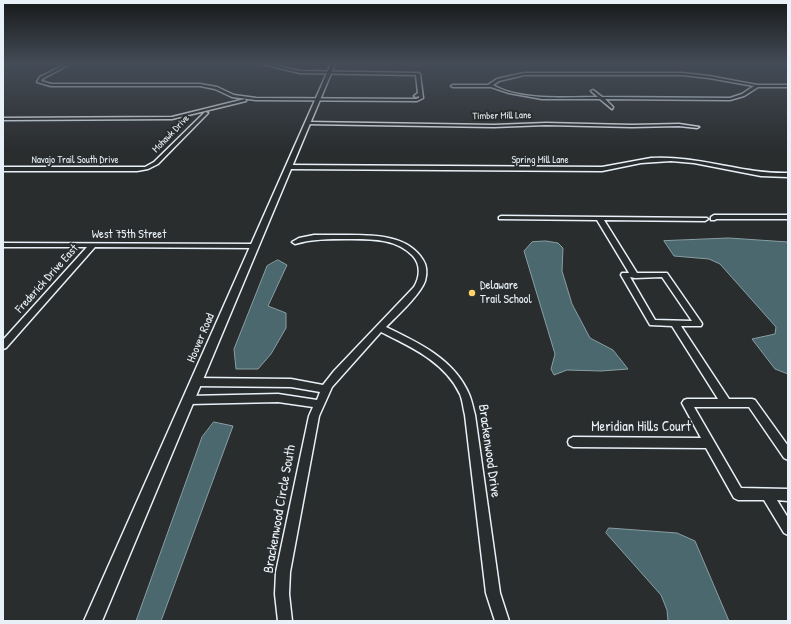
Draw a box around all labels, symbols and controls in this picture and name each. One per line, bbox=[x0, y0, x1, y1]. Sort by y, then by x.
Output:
street label: Timber Mill Lane bbox=[472, 109, 532, 123]
street label: Mohawk Drive bbox=[150, 113, 192, 155]
street label: Navajo Trail South Drive bbox=[32, 154, 118, 166]
street label: Spring Mill Lane bbox=[511, 154, 569, 166]
street label: West 75th Street bbox=[92, 228, 166, 242]
street label: Frederick Drive East bbox=[12, 242, 82, 316]
place label: Delaware Trail School bbox=[480, 279, 532, 307]
marker: Delaware Trail School bbox=[467, 288, 477, 298]
street label: Hoover Road bbox=[184, 311, 218, 365]
street label: Brackenwood Drive bbox=[474, 403, 504, 499]
street label: Meridian Hills Court bbox=[591, 419, 691, 435]
street label: Brackenwood Circle South bbox=[260, 443, 300, 575]

